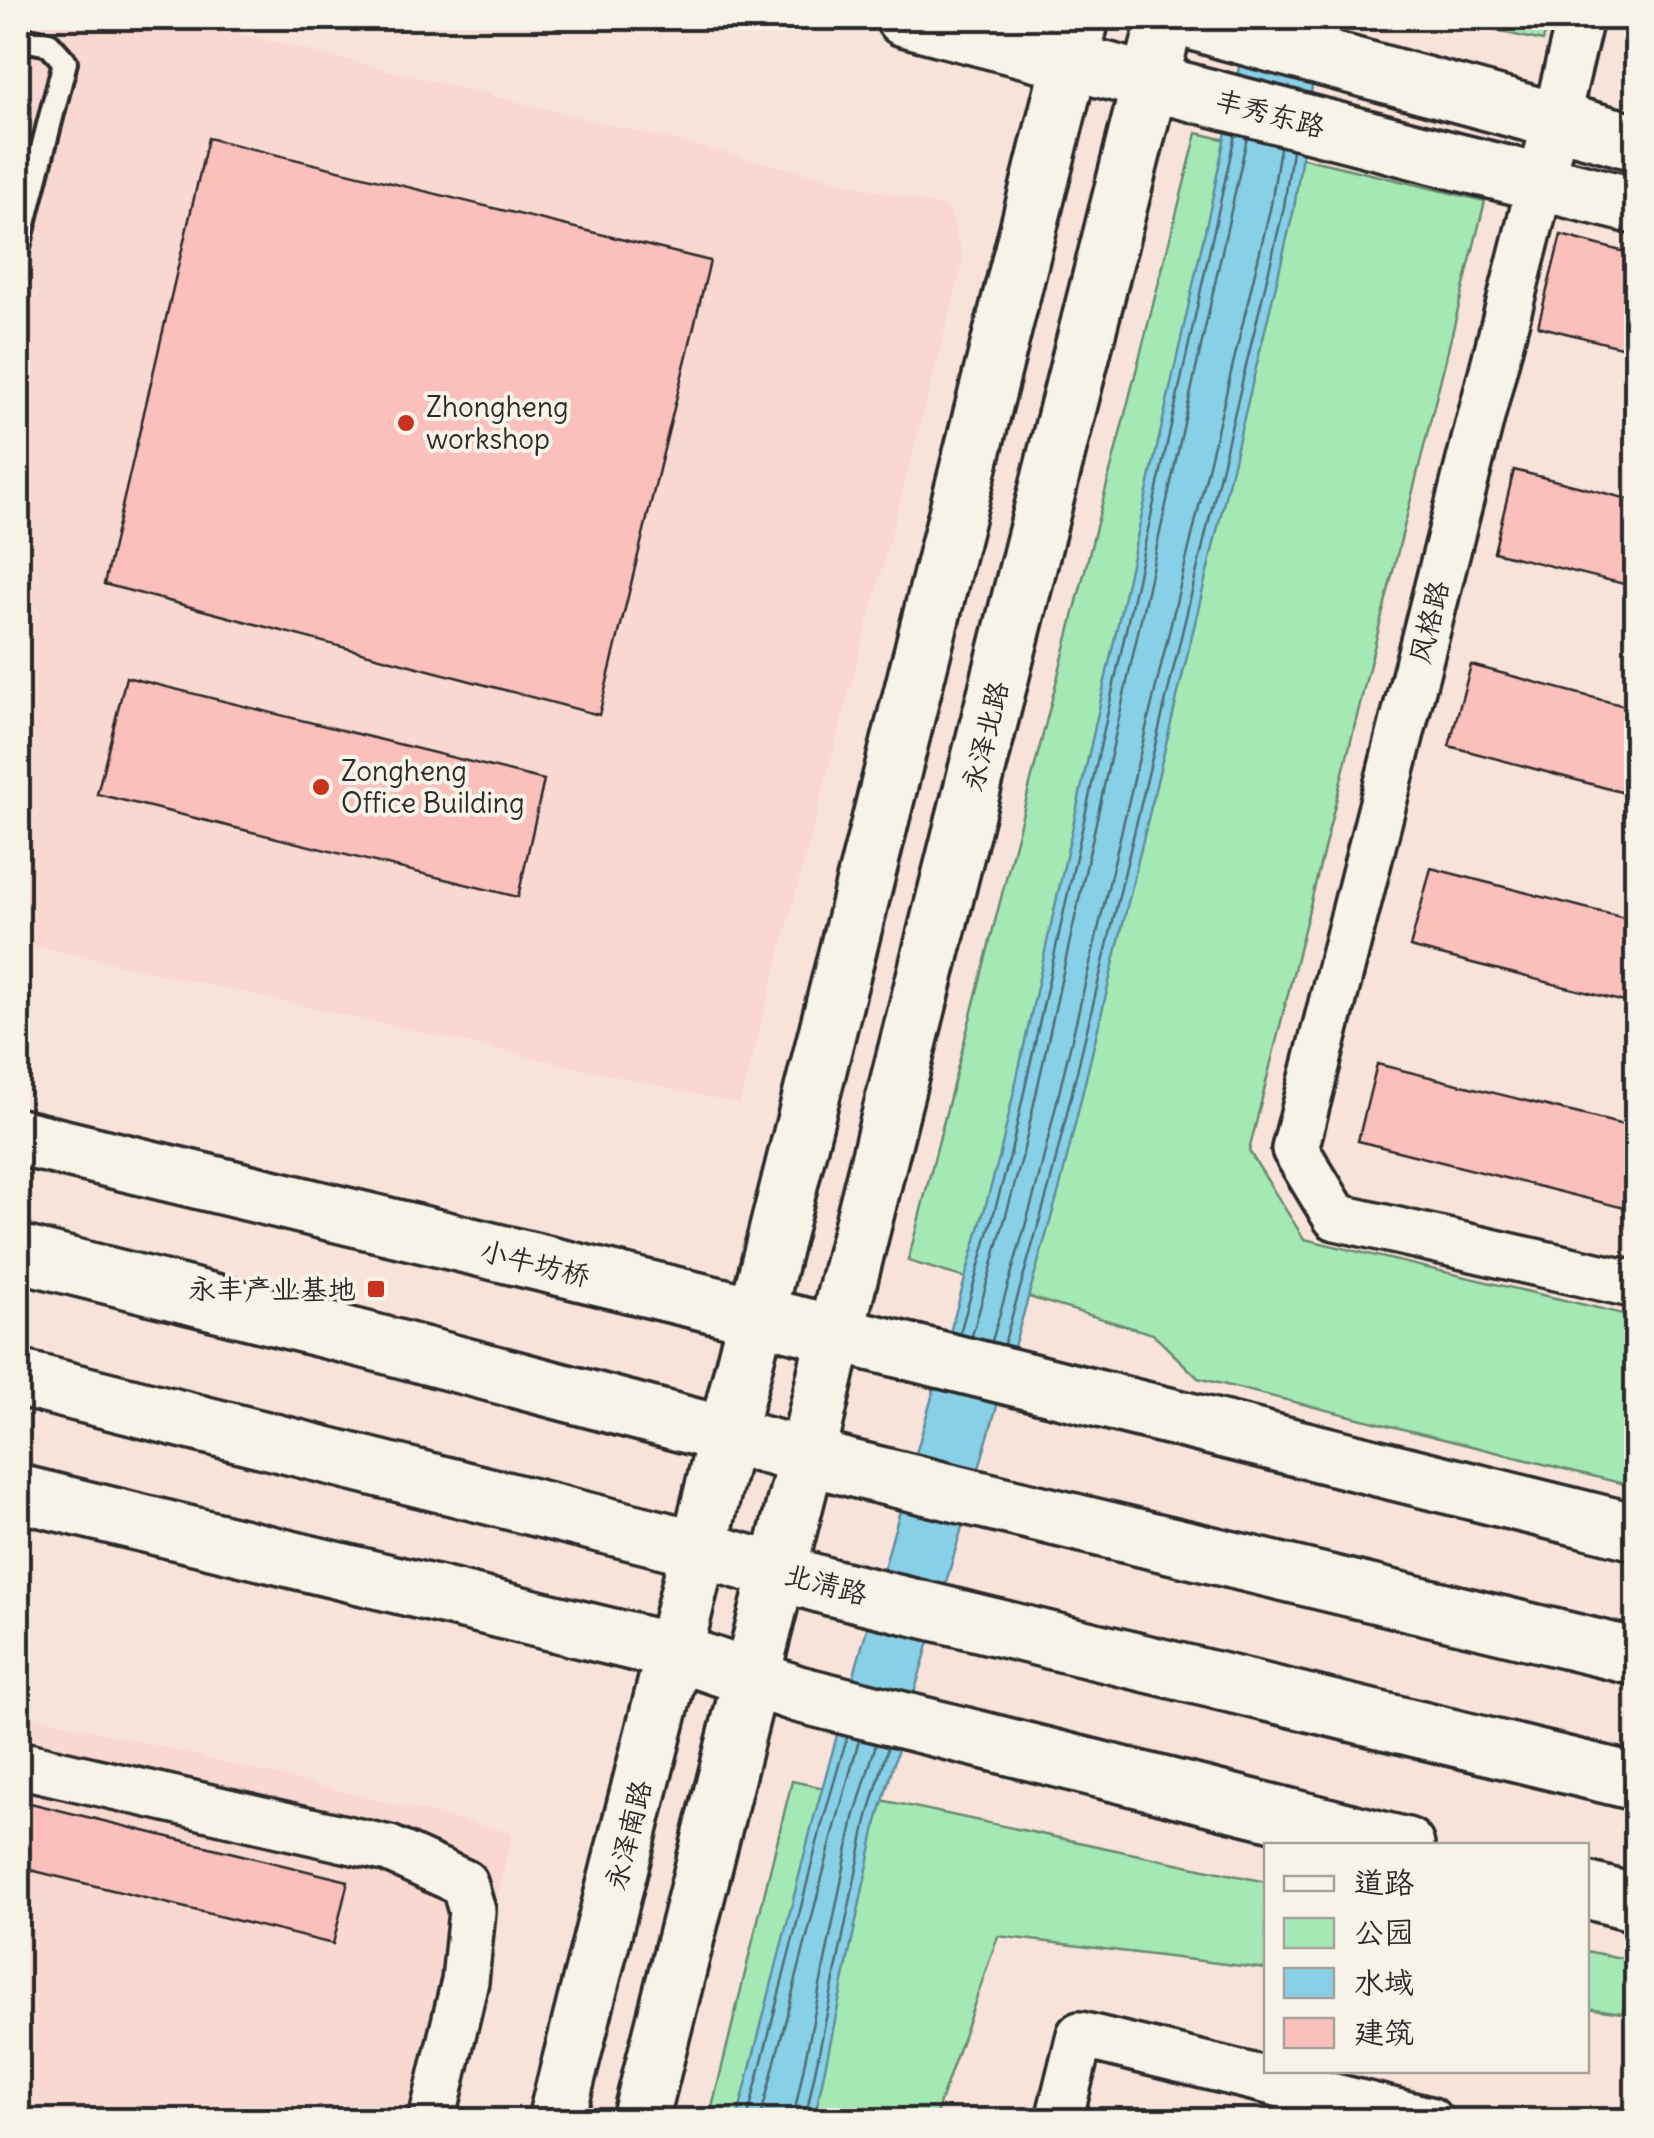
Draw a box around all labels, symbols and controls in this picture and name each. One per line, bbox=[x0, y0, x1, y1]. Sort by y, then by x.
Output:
street label: 丰秀东路 bbox=[1211, 81, 1329, 145]
place label: Zhongheng workshop bbox=[426, 389, 569, 457]
marker: Zhongheng workshop bbox=[395, 412, 417, 434]
street label: 风格路 bbox=[1401, 577, 1457, 667]
street label: 永泽北路 bbox=[954, 677, 1016, 795]
place label: Zongheng Office Building bbox=[341, 753, 525, 821]
marker: Zongheng Office Building bbox=[310, 776, 332, 798]
street label: 小牛坊桥 bbox=[476, 1232, 594, 1294]
place label: 永丰产业基地 bbox=[188, 1271, 356, 1307]
marker: 永丰产业基地 bbox=[365, 1278, 387, 1300]
street label: 北清路 bbox=[781, 1556, 871, 1612]
street label: 永泽南路 bbox=[597, 1776, 659, 1894]
legend bbox=[1264, 1843, 1589, 2073]
text: 道路 bbox=[1354, 1863, 1414, 1901]
text: 公园 bbox=[1354, 1913, 1414, 1951]
text: 水域 bbox=[1354, 1963, 1414, 2001]
text: 建筑 bbox=[1354, 2013, 1414, 2051]

